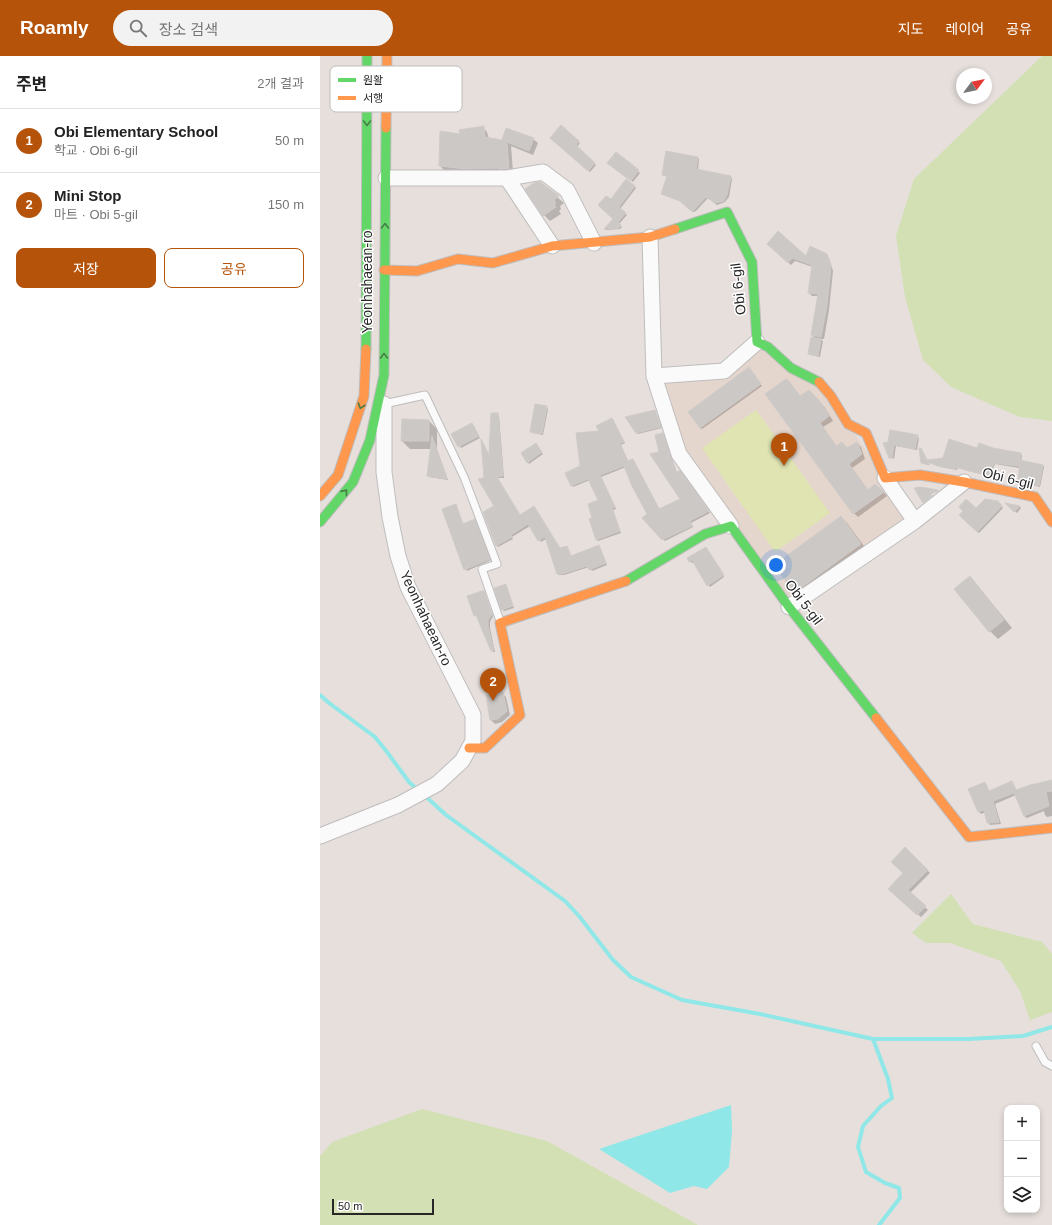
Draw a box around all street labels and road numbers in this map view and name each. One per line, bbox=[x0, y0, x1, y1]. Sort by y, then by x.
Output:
street label: Yeonhahaean-ro bbox=[359, 230, 375, 334]
street label: Obi 6-gil bbox=[727, 262, 749, 316]
street label: Obi 6-gil bbox=[981, 464, 1035, 492]
street label: Yeonhahaean-ro bbox=[397, 568, 455, 668]
street label: Obi 5-gil bbox=[782, 576, 826, 628]

